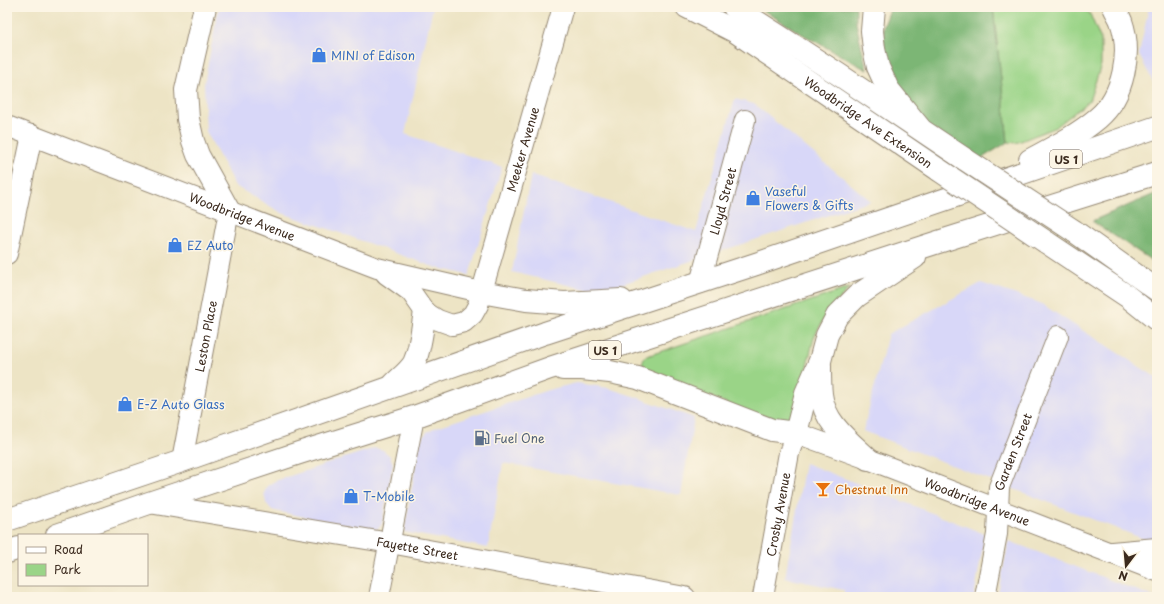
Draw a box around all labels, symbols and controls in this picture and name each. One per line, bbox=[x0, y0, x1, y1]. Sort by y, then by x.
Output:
shop icon: MINI of Edison bbox=[310, 46, 328, 64]
place label: MINI of Edison bbox=[331, 46, 415, 64]
street label: Woodbridge Ave Extension bbox=[800, 72, 936, 172]
street label: Meeker Avenue bbox=[502, 104, 543, 194]
road number: US 1 bbox=[1050, 150, 1082, 168]
street label: Lloyd Street bbox=[705, 165, 741, 237]
place label: Vaseful Flowers & Gifts bbox=[765, 182, 854, 214]
street label: Woodbridge Avenue bbox=[187, 188, 298, 245]
shop icon: Vaseful Flowers & Gifts bbox=[744, 189, 762, 207]
shop icon: EZ Auto bbox=[166, 236, 184, 254]
place label: EZ Auto bbox=[187, 236, 234, 254]
street label: Leston Place bbox=[190, 299, 221, 374]
road number: US 1 bbox=[589, 341, 621, 359]
shop icon: E-Z Auto Glass bbox=[116, 395, 134, 413]
place label: E-Z Auto Glass bbox=[137, 395, 225, 413]
street label: Garden Street bbox=[990, 410, 1036, 493]
fuel station icon: Fuel One bbox=[473, 429, 491, 447]
place label: Fuel One bbox=[494, 429, 545, 447]
street label: Crosby Avenue bbox=[761, 470, 794, 558]
street label: Woodbridge Avenue bbox=[921, 473, 1033, 530]
bar icon: Chestnut Inn bbox=[814, 480, 832, 498]
place label: Chestnut Inn bbox=[835, 480, 908, 498]
shop icon: T-Mobile bbox=[342, 487, 360, 505]
place label: T-Mobile bbox=[363, 487, 415, 505]
street label: Fayette Street bbox=[375, 532, 460, 564]
legend bbox=[18, 534, 148, 586]
text: Road bbox=[54, 540, 83, 558]
north arrow bbox=[1106, 546, 1146, 586]
text: Park bbox=[54, 560, 81, 578]
text: N bbox=[1116, 567, 1130, 585]

